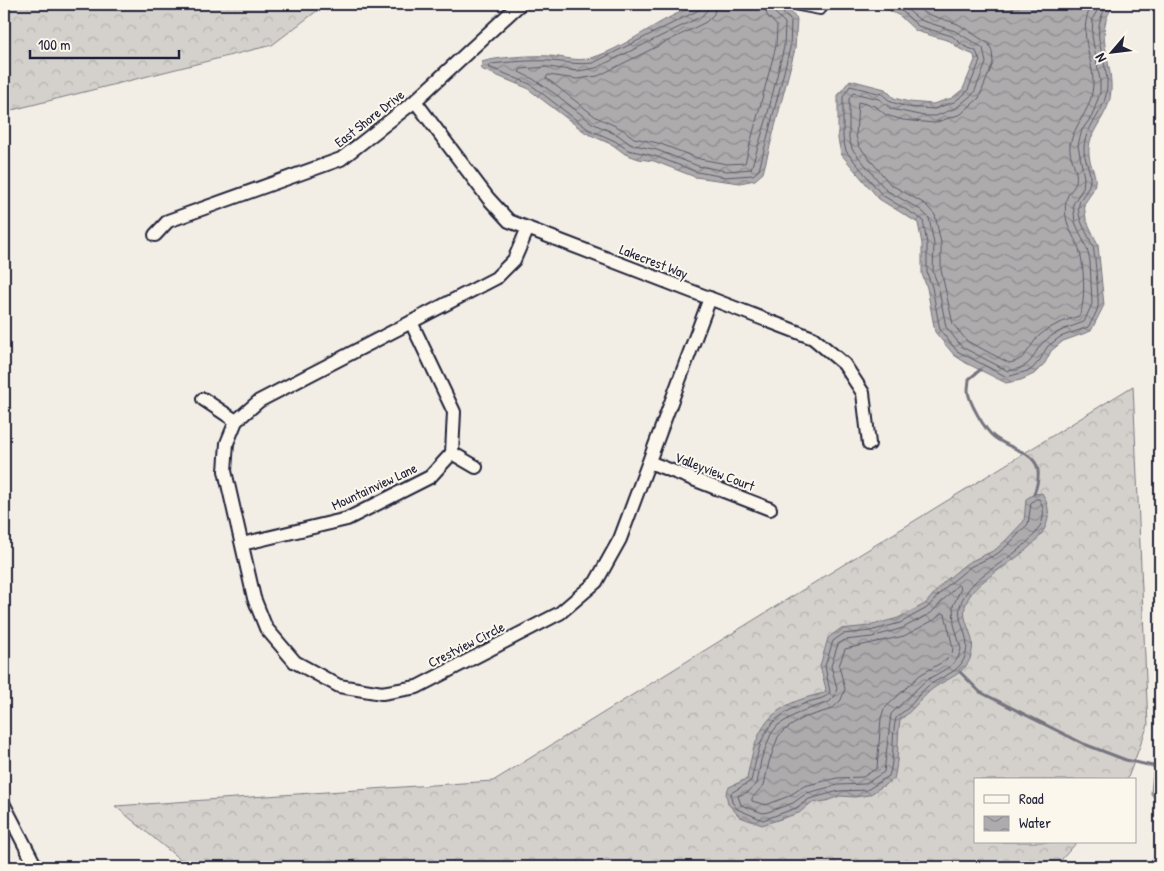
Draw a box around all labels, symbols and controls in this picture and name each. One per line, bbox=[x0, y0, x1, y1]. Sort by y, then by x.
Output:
scale bar bbox=[30, 28, 179, 60]
north arrow bbox=[1086, 28, 1136, 78]
text: 100 m bbox=[38, 34, 71, 55]
text: N bbox=[1090, 50, 1110, 66]
street label: East Shore Drive bbox=[330, 85, 408, 151]
street label: Lakecrest Way bbox=[617, 239, 691, 284]
street label: Valleyview Court bbox=[672, 447, 758, 496]
street label: Mountainview Lane bbox=[328, 458, 420, 514]
street label: Crestview Circle bbox=[424, 616, 508, 671]
legend bbox=[974, 778, 1136, 844]
text: Road bbox=[1019, 788, 1044, 809]
text: Water bbox=[1019, 812, 1051, 833]

